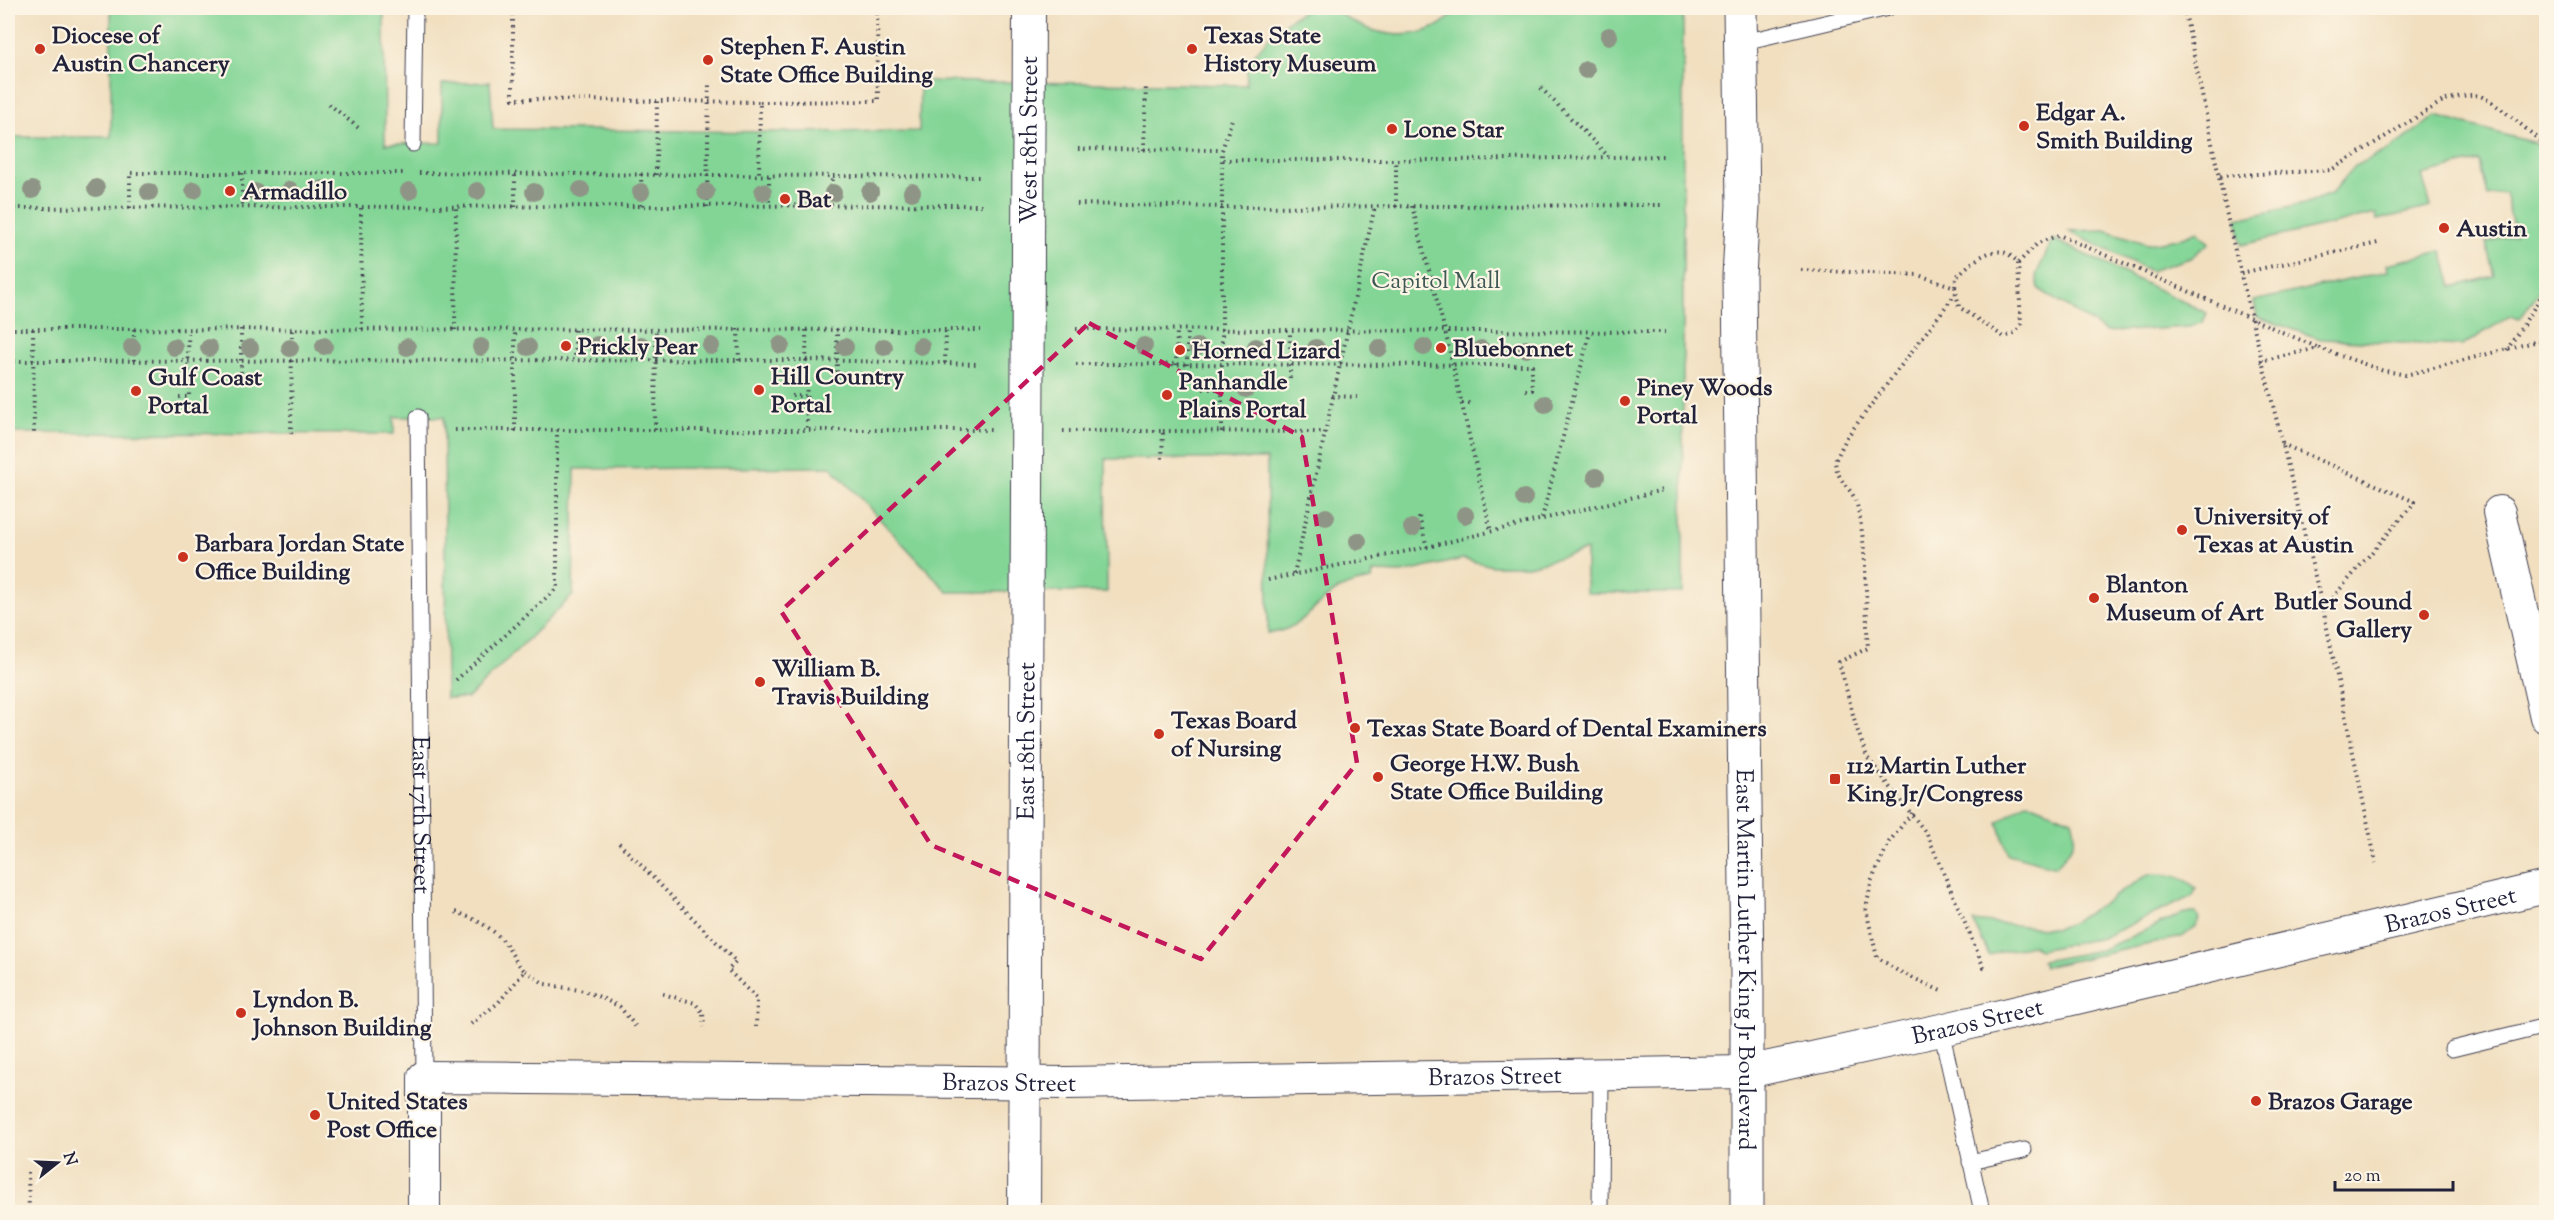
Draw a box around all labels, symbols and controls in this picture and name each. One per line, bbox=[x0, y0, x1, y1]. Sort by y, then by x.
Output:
place label: Diocese of Austin Chancery bbox=[52, 20, 230, 82]
place label: Texas State History Museum bbox=[1204, 20, 1377, 82]
place label: Stephen F. Austin State Office Building bbox=[720, 31, 933, 93]
marker: Diocese of Austin Chancery bbox=[33, 42, 47, 56]
marker: Texas State History Museum bbox=[1185, 42, 1199, 56]
marker: Stephen F. Austin State Office Building bbox=[701, 53, 715, 67]
street label: West 18th Street bbox=[1013, 56, 1048, 224]
place label: Edgar A. Smith Building bbox=[2036, 97, 2193, 159]
place label: Lone Star bbox=[1404, 114, 1505, 148]
marker: Edgar A. Smith Building bbox=[2017, 119, 2031, 133]
marker: Lone Star bbox=[1385, 122, 1399, 136]
place label: Armadillo bbox=[242, 176, 347, 210]
marker: Armadillo bbox=[223, 184, 237, 198]
place label: Bat bbox=[797, 184, 832, 218]
marker: Bat bbox=[778, 192, 792, 206]
place label: Austin bbox=[2456, 213, 2528, 247]
marker: Austin bbox=[2437, 221, 2451, 235]
park label: Capitol Mall bbox=[1371, 265, 1501, 299]
place label: Prickly Pear bbox=[578, 331, 699, 365]
place label: Bluebonnet bbox=[1453, 333, 1574, 367]
place label: Horned Lizard bbox=[1192, 335, 1341, 369]
marker: Prickly Pear bbox=[559, 339, 573, 353]
marker: Bluebonnet bbox=[1434, 341, 1448, 355]
marker: Horned Lizard bbox=[1173, 343, 1187, 357]
place label: Hill Country Portal bbox=[771, 361, 904, 423]
place label: Gulf Coast Portal bbox=[148, 362, 263, 424]
place label: Panhandle Plains Portal bbox=[1179, 366, 1307, 428]
place label: Piney Woods Portal bbox=[1637, 372, 1772, 434]
marker: Hill Country Portal bbox=[752, 383, 766, 397]
marker: Gulf Coast Portal bbox=[129, 384, 143, 398]
marker: Panhandle Plains Portal bbox=[1160, 388, 1174, 402]
marker: Piney Woods Portal bbox=[1618, 394, 1632, 408]
place label: University of Texas at Austin bbox=[2194, 501, 2355, 563]
marker: University of Texas at Austin bbox=[2175, 523, 2189, 537]
place label: Barbara Jordan State Office Building bbox=[195, 528, 404, 590]
marker: Barbara Jordan State Office Building bbox=[176, 550, 190, 564]
place label: Blanton Museum of Art bbox=[2106, 569, 2264, 631]
place label: Butler Sound Gallery bbox=[2274, 586, 2412, 648]
marker: Blanton Museum of Art bbox=[2087, 591, 2101, 605]
marker: Butler Sound Gallery bbox=[2417, 608, 2431, 622]
place label: William B. Travis Building bbox=[772, 653, 929, 715]
street label: East 18th Street bbox=[1011, 662, 1045, 820]
marker: William B. Travis Building bbox=[753, 675, 767, 689]
place label: Texas Board of Nursing bbox=[1171, 705, 1297, 767]
place label: Texas State Board of Dental Examiners bbox=[1367, 713, 1767, 747]
marker: Texas State Board of Dental Examiners bbox=[1348, 721, 1362, 735]
marker: Texas Board of Nursing bbox=[1152, 727, 1166, 741]
street label: East 17th Street bbox=[402, 736, 437, 894]
place label: George H.W. Bush State Office Building bbox=[1390, 748, 1603, 810]
place label: 112 Martin Luther King Jr/Congress bbox=[1847, 750, 2027, 812]
street label: East Martin Luther King Jr Boulevard bbox=[1726, 769, 1762, 1151]
marker: George H.W. Bush State Office Building bbox=[1371, 770, 1385, 784]
marker: 112 Martin Luther King Jr/Congress bbox=[1828, 772, 1842, 786]
street label: Brazos Street bbox=[2382, 880, 2520, 944]
place label: Lyndon B. Johnson Building bbox=[251, 984, 432, 1046]
street label: Brazos Street bbox=[1909, 991, 2047, 1055]
marker: Lyndon B. Johnson Building bbox=[234, 1006, 248, 1020]
street label: Brazos Street bbox=[1428, 1060, 1562, 1096]
street label: Brazos Street bbox=[942, 1067, 1076, 1102]
place label: United States Post Office bbox=[327, 1086, 468, 1148]
place label: Brazos Garage bbox=[2268, 1086, 2413, 1120]
marker: Brazos Garage bbox=[2249, 1094, 2263, 1108]
marker: United States Post Office bbox=[308, 1108, 322, 1122]
north arrow bbox=[27, 1133, 87, 1193]
text: N bbox=[56, 1150, 82, 1169]
scale bar bbox=[2335, 1154, 2454, 1192]
text: 20 m bbox=[2344, 1164, 2381, 1190]

